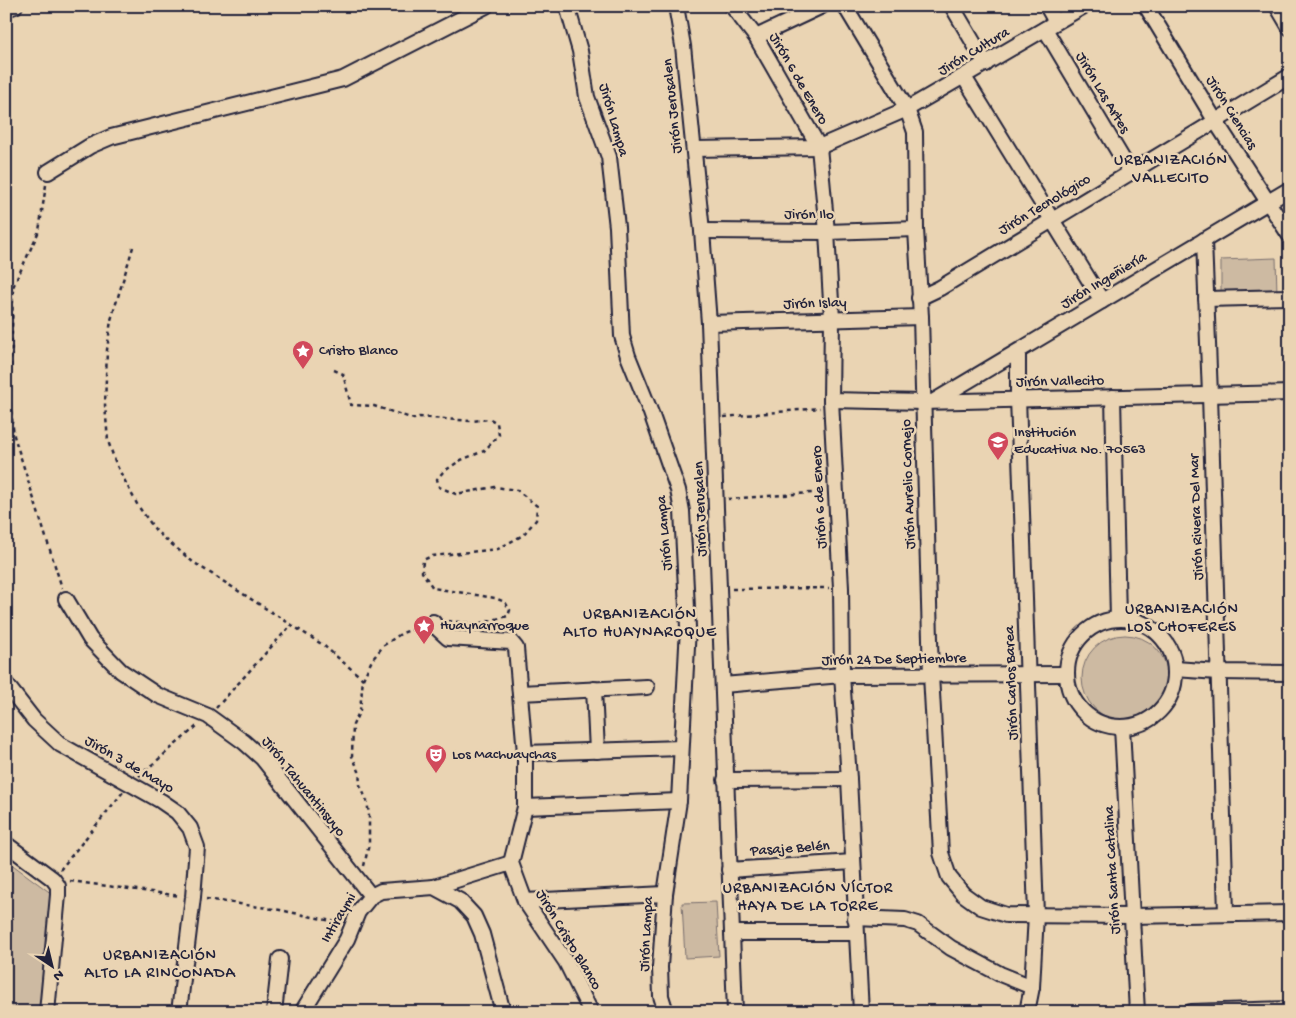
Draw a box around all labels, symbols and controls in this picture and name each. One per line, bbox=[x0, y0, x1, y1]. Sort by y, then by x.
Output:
street label: Jirón Cultura bbox=[935, 23, 1014, 80]
street label: Jirón 6 de Enero bbox=[764, 30, 832, 129]
street label: Jirón Las Artes bbox=[1071, 49, 1133, 137]
street label: Jirón Jerusalen bbox=[659, 58, 687, 154]
street label: Jirón Ciencias bbox=[1201, 73, 1261, 154]
street label: Jirón Lampa bbox=[594, 81, 632, 159]
district label: URBANIZACIÓN VALLECITO bbox=[1114, 152, 1228, 189]
street label: Jirón Tecnológico bbox=[996, 170, 1094, 240]
street label: Jirón Ilo bbox=[784, 206, 834, 224]
street label: Jirón Ingeñiería bbox=[1058, 248, 1151, 314]
street label: Jirón Islay bbox=[783, 294, 847, 314]
place icon: Cristo Blanco bbox=[291, 339, 315, 370]
place label: Cristo Blanco bbox=[319, 342, 398, 360]
street label: Jirón Vallecito bbox=[1016, 372, 1104, 392]
street label: Jirón Aurelio Cornejo bbox=[898, 418, 920, 549]
place label: Institución Educativa No. 70563 bbox=[1014, 424, 1146, 459]
school or university icon: Institución Educativa No. 70563 bbox=[986, 430, 1010, 461]
street label: Jirón 6 de Enero bbox=[808, 445, 832, 549]
street label: Jirón Rivera Del Mar bbox=[1186, 452, 1208, 580]
street label: Jirón Jerusalen bbox=[690, 461, 712, 557]
street label: Jirón Lampa bbox=[653, 494, 677, 571]
district label: URBANIZACIÓN LOS CHOFERES bbox=[1125, 601, 1239, 638]
district label: URBANIZACIÓN ALTO HUAYNAROQUE bbox=[563, 606, 717, 643]
place icon: Huaynarroque bbox=[412, 614, 436, 645]
place label: Huaynarroque bbox=[440, 617, 529, 635]
street label: Jirón Carlos Barea bbox=[1001, 625, 1023, 740]
street label: Jirón 24 De Septiembre bbox=[821, 650, 967, 670]
street label: Jirón 3 de Mayo bbox=[81, 732, 177, 798]
street label: Jirón Tahuantinsuyo bbox=[257, 733, 349, 841]
theatre icon: Los Machuaychas bbox=[424, 743, 448, 774]
place label: Los Machuaychas bbox=[452, 746, 556, 764]
street label: Jirón Santa Catalina bbox=[1101, 805, 1125, 935]
street label: Pasaje Belén bbox=[749, 837, 830, 861]
district label: URBANIZACIÓN VÍCTOR HAYA DE LA TORRE bbox=[723, 879, 893, 917]
street label: Jirón Cristo Blanco bbox=[531, 887, 605, 994]
street label: Intiraymi bbox=[317, 890, 361, 946]
street label: Jirón Lampa bbox=[636, 895, 658, 972]
north arrow bbox=[28, 940, 78, 990]
district label: URBANIZACIÓN ALTO LA RINCONADA bbox=[84, 947, 236, 984]
text: N bbox=[49, 965, 67, 984]

